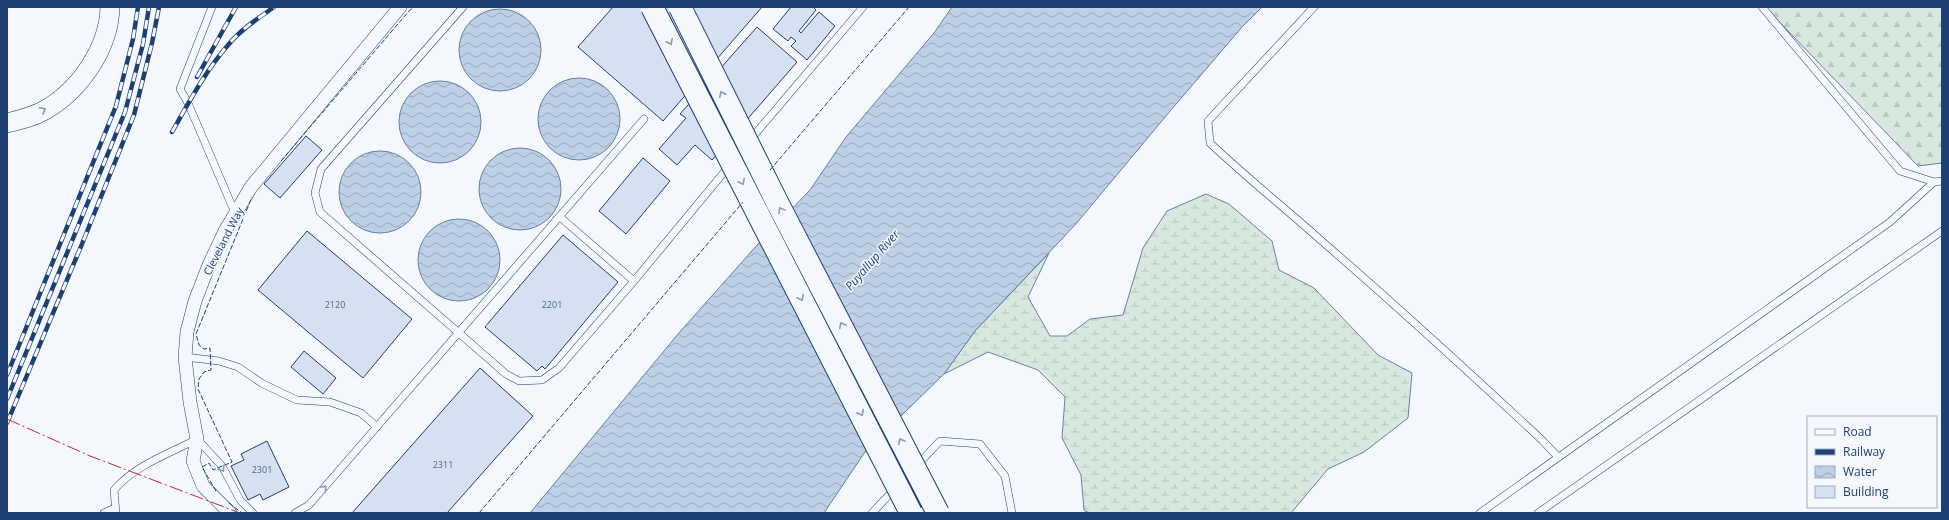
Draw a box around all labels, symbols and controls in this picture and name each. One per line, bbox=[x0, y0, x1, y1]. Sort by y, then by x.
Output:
one-way arrow bbox=[665, 38, 672, 45]
one-way arrow bbox=[720, 91, 727, 98]
one-way arrow bbox=[39, 107, 47, 115]
one-way arrow bbox=[737, 178, 745, 186]
street label: Cleveland Way bbox=[199, 204, 247, 278]
one-way arrow bbox=[779, 207, 786, 214]
water label: Puyallup River bbox=[841, 225, 904, 294]
one-way arrow bbox=[797, 294, 804, 301]
house number: 2120 bbox=[325, 298, 345, 311]
house number: 2201 bbox=[542, 298, 562, 311]
one-way arrow bbox=[839, 322, 846, 329]
one-way arrow bbox=[856, 409, 864, 417]
legend bbox=[1807, 416, 1937, 508]
text: Road bbox=[1843, 423, 1872, 440]
one-way arrow bbox=[898, 438, 906, 445]
text: Railway bbox=[1843, 443, 1886, 460]
house number: 2311 bbox=[433, 458, 453, 471]
house number: 2301 bbox=[252, 463, 272, 476]
text: Water bbox=[1843, 463, 1877, 480]
one-way arrow bbox=[217, 465, 225, 472]
text: Building bbox=[1843, 483, 1889, 500]
one-way arrow bbox=[319, 485, 327, 493]

